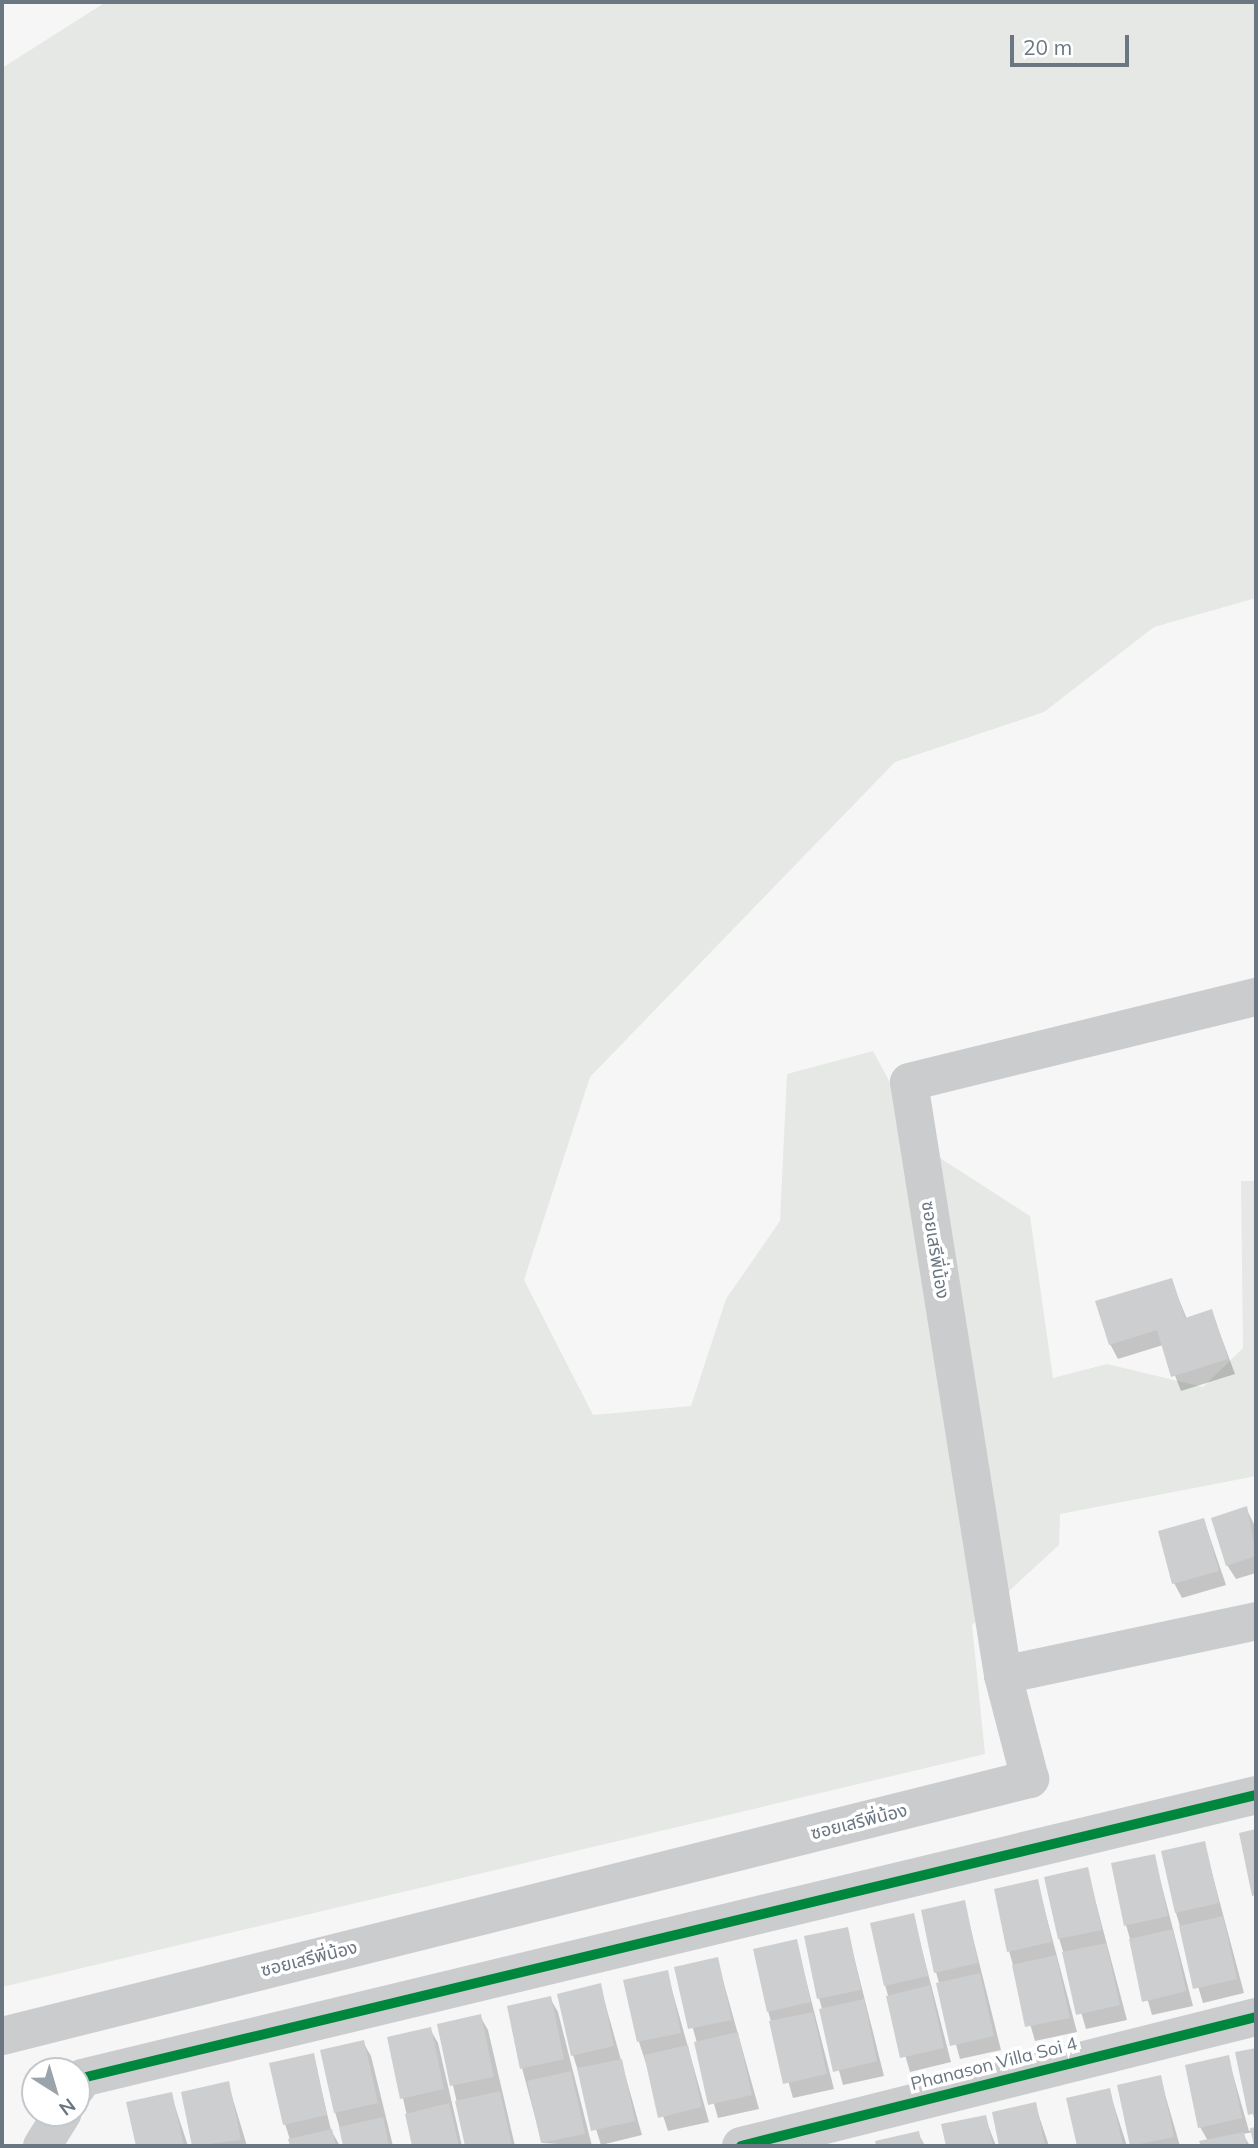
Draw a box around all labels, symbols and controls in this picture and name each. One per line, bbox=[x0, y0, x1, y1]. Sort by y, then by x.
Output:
scale bar bbox=[1013, 21, 1132, 65]
text: 20 m bbox=[1023, 34, 1072, 60]
street label: ซอยเสรีพี่น้อง bbox=[917, 1200, 953, 1300]
street label: ซอยเสรีพี่น้อง bbox=[808, 1800, 910, 1844]
street label: ซอยเสรีพี่น้อง bbox=[258, 1937, 360, 1981]
street label: Phanason Villa Soi 4 bbox=[908, 2033, 1080, 2095]
north arrow bbox=[21, 2057, 91, 2127]
text: N bbox=[54, 2093, 80, 2121]

